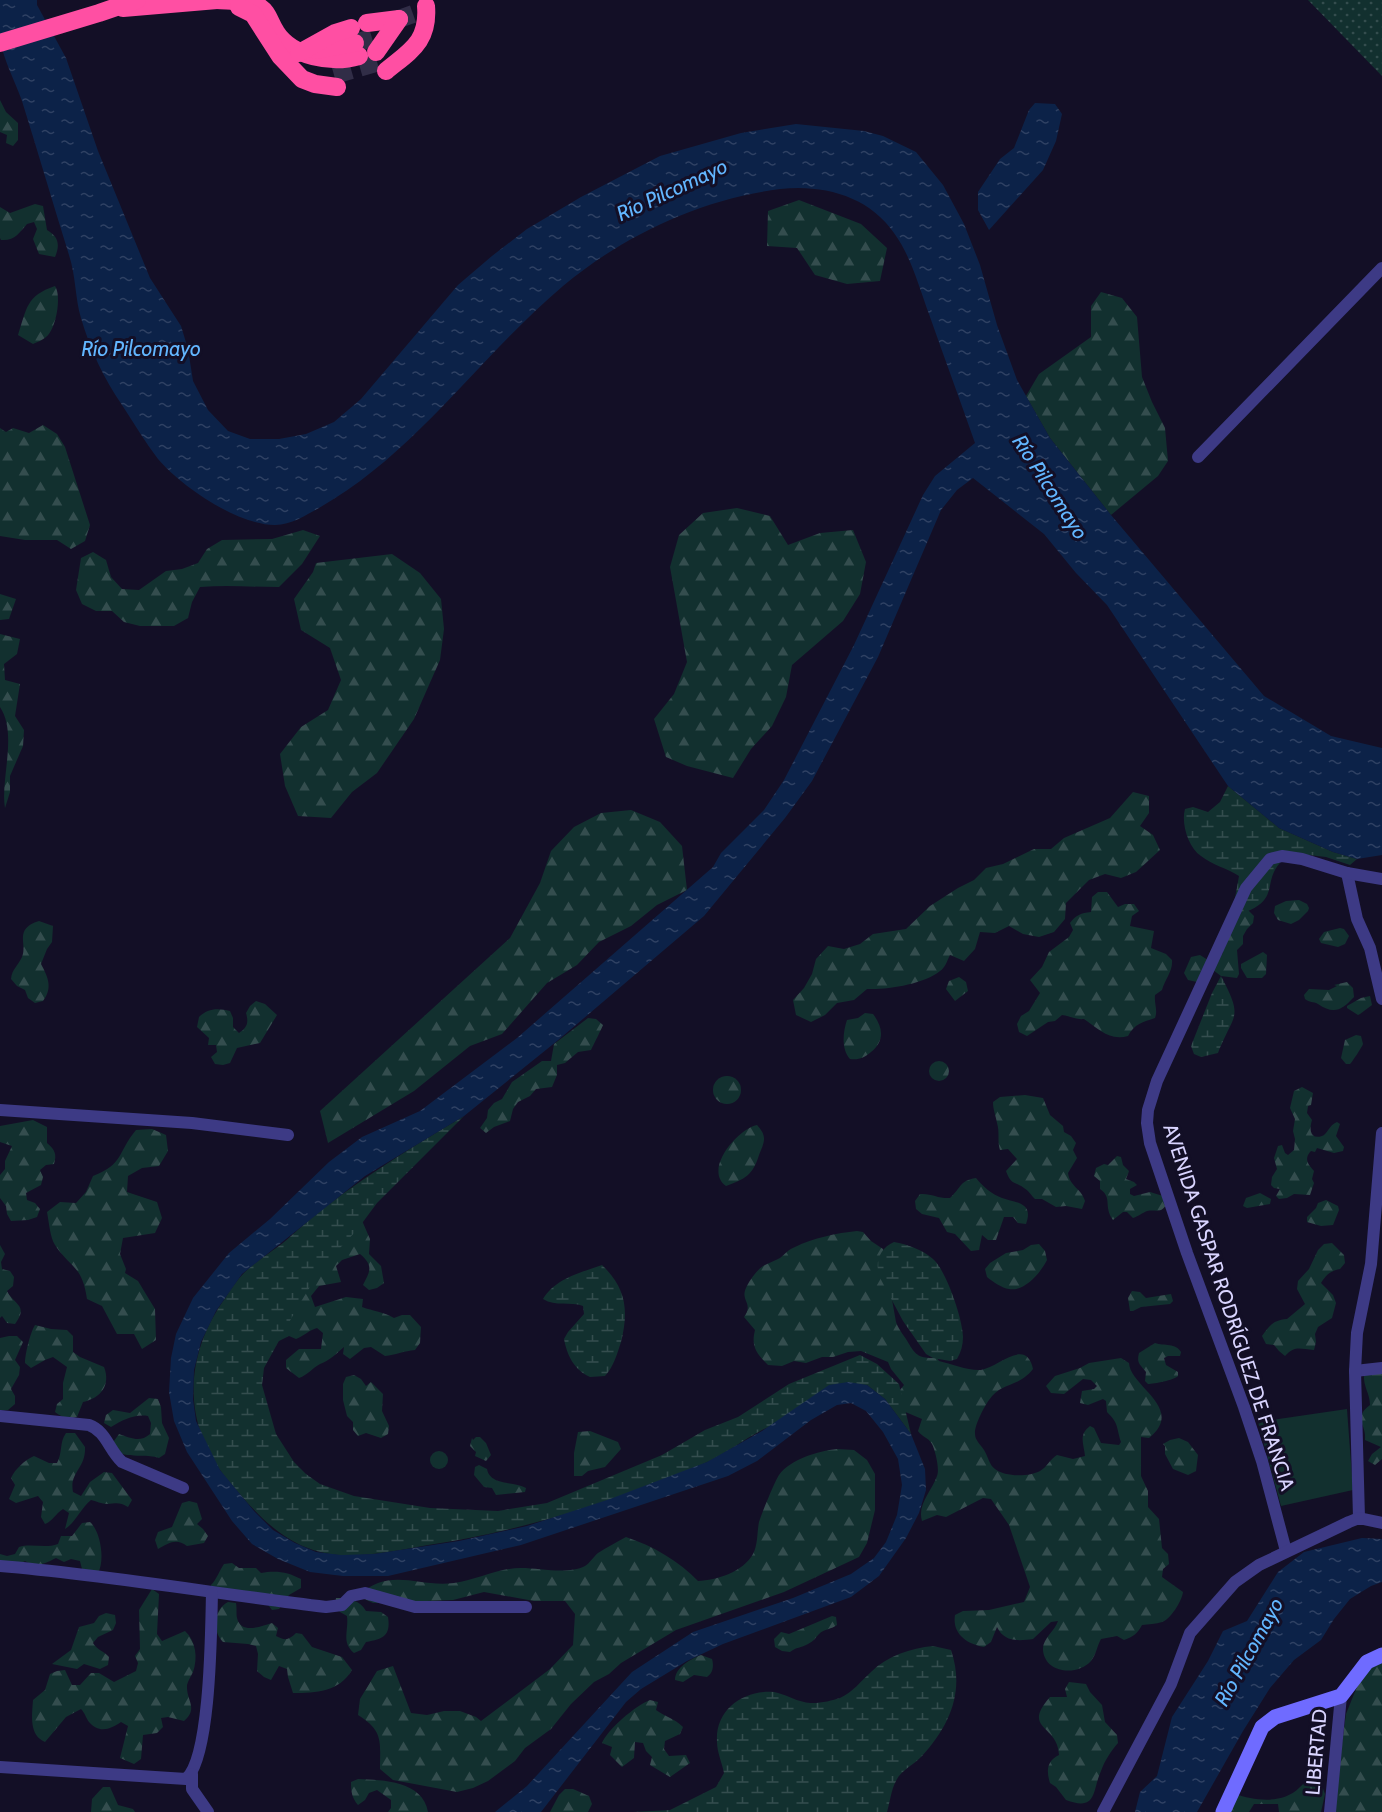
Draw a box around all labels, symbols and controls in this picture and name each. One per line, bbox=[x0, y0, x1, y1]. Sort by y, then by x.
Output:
water label: Río Pilcomayo bbox=[612, 153, 731, 226]
water label: Río Pilcomayo bbox=[81, 336, 201, 361]
water label: Río Pilcomayo bbox=[1007, 430, 1093, 544]
street label: AVENIDA GASPAR RODRÍGUEZ DE FRANCIA bbox=[1158, 1121, 1300, 1494]
water label: Río Pilcomayo bbox=[1209, 1593, 1288, 1710]
street label: LIBERTAD bbox=[1300, 1708, 1332, 1796]

